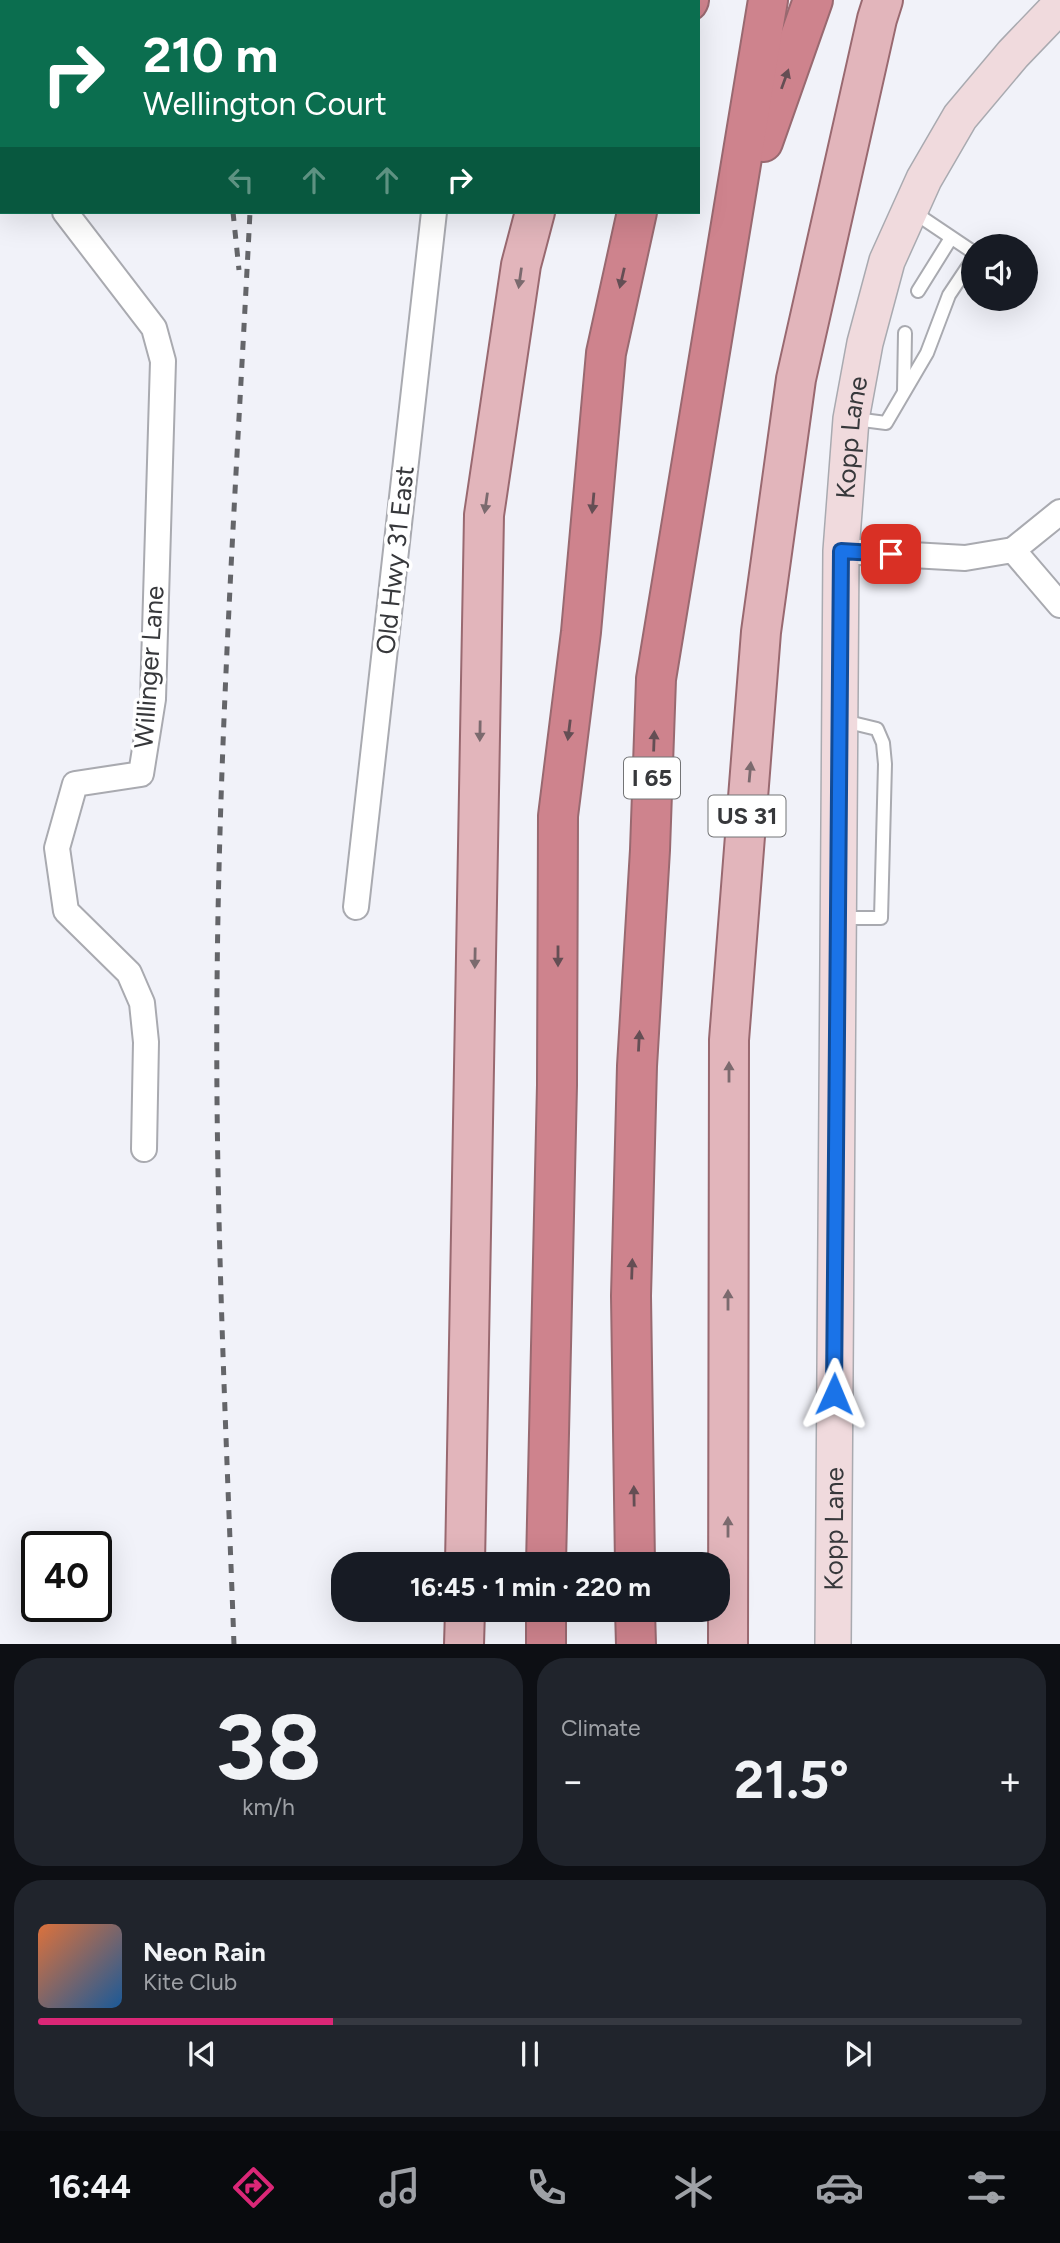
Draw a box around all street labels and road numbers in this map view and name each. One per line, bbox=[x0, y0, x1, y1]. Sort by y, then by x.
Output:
street label: Kopp Lane bbox=[829, 373, 875, 500]
street label: Old Hwy 31 East bbox=[369, 464, 421, 656]
street label: Willinger Lane bbox=[127, 585, 171, 749]
road number: I 65 bbox=[624, 758, 680, 798]
road number: US 31 bbox=[708, 796, 786, 836]
street label: Kopp Lane bbox=[817, 1467, 850, 1591]

